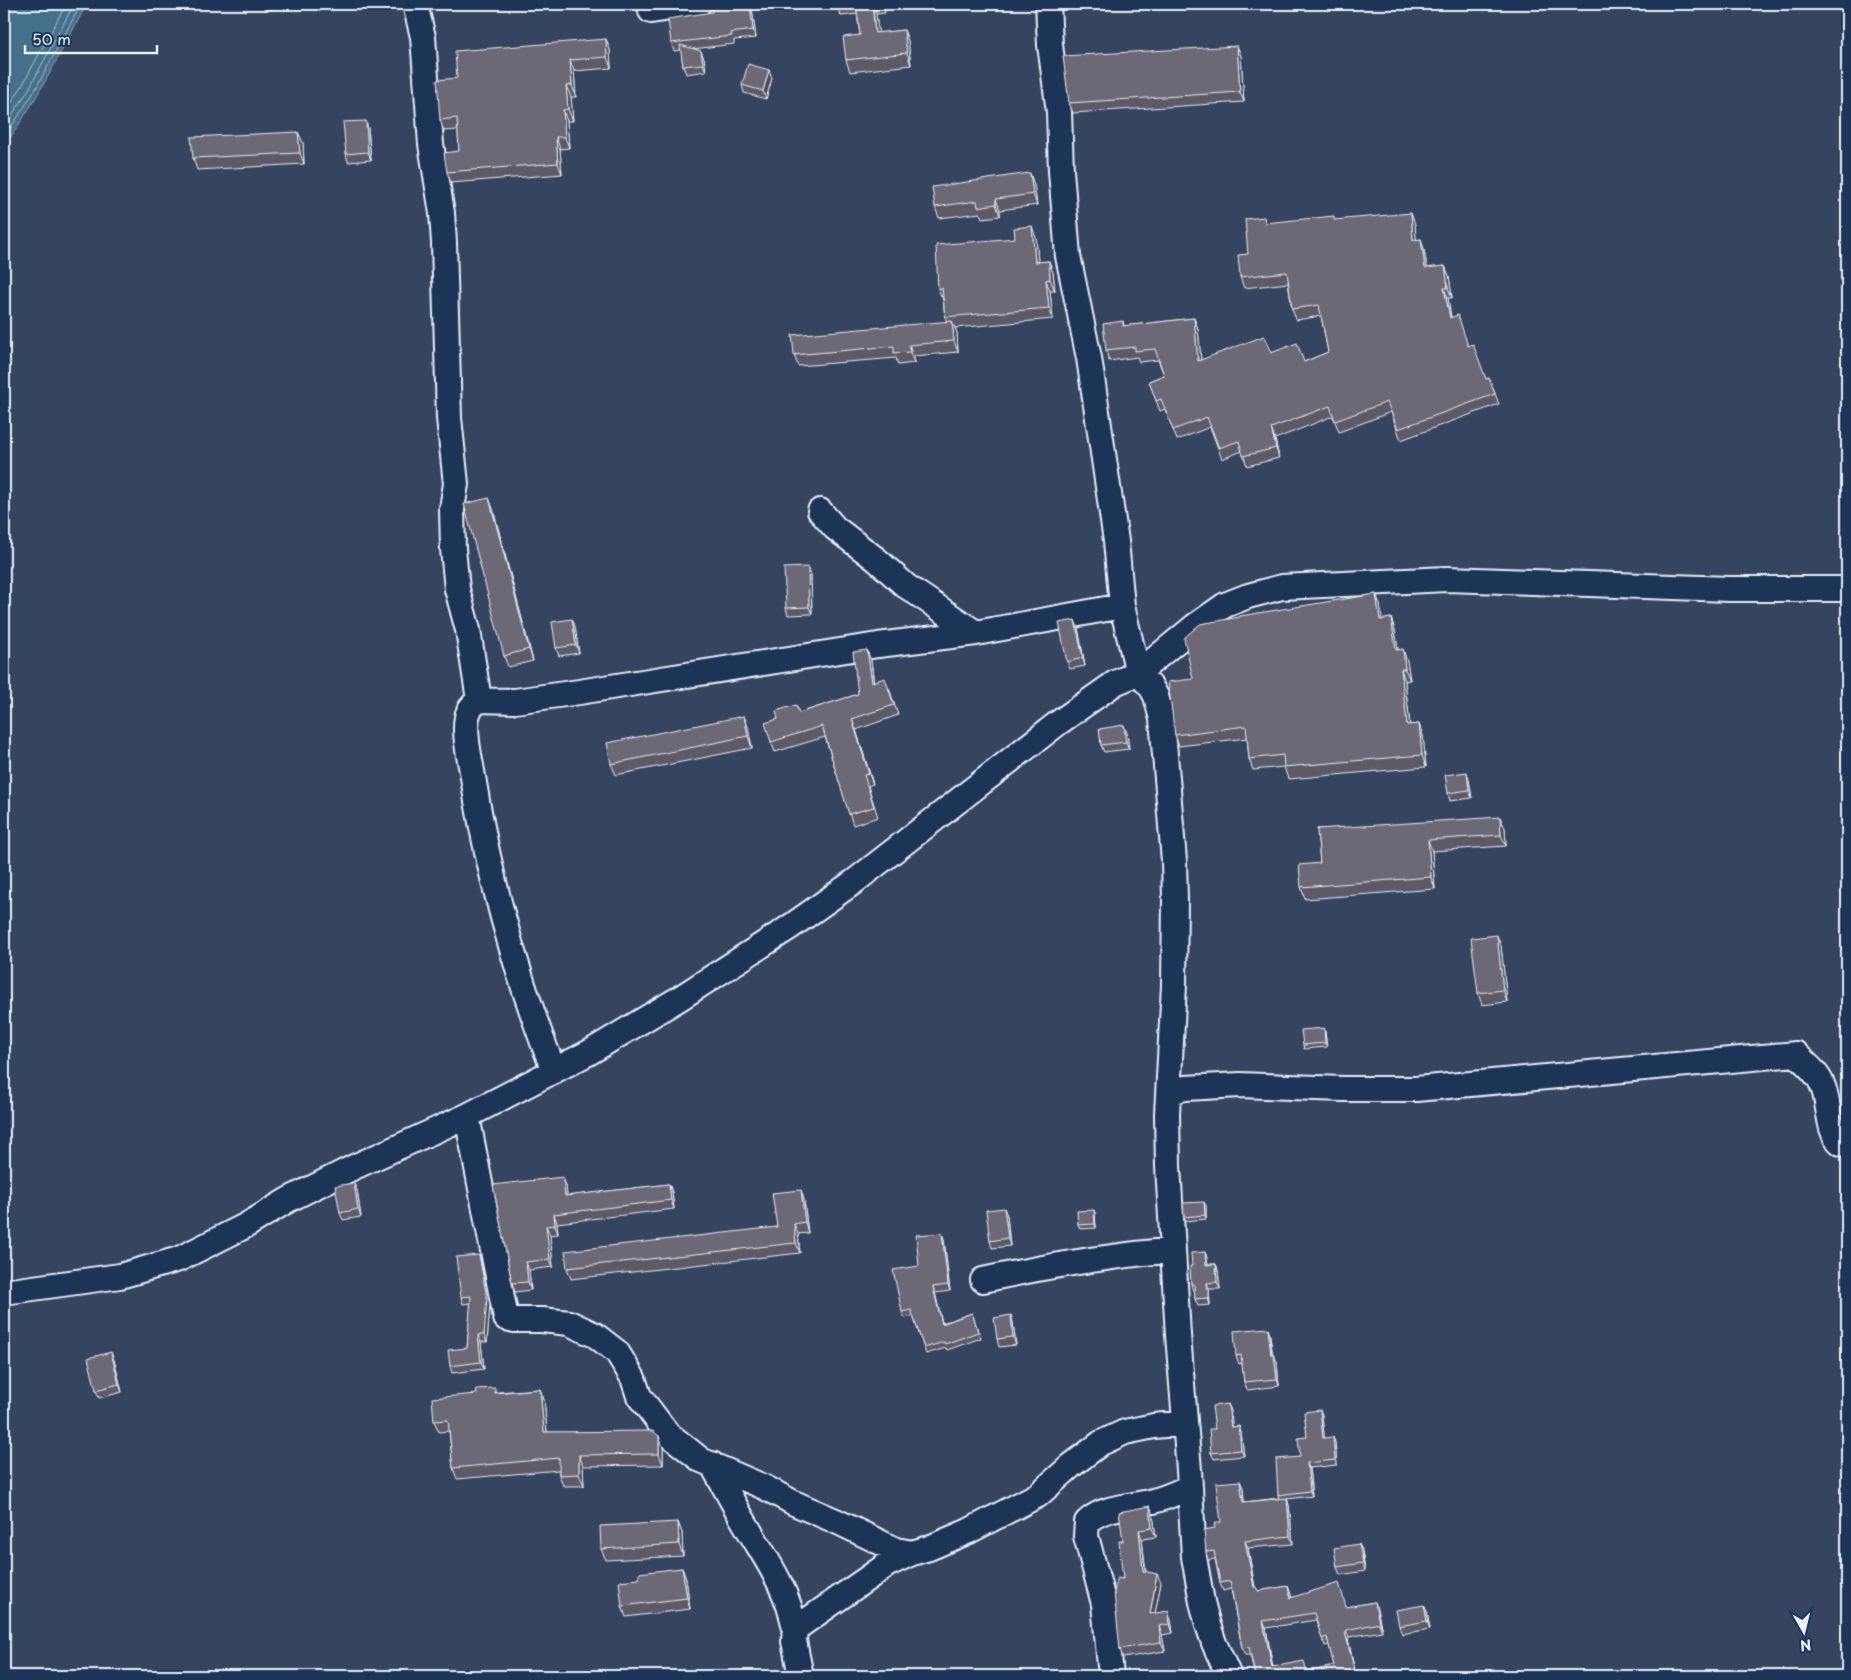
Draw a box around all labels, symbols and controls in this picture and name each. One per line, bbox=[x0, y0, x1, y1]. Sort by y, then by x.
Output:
scale bar bbox=[25, 22, 158, 54]
text: 50 m bbox=[32, 27, 71, 50]
north arrow bbox=[1778, 1608, 1828, 1658]
text: N bbox=[1799, 1634, 1813, 1657]

